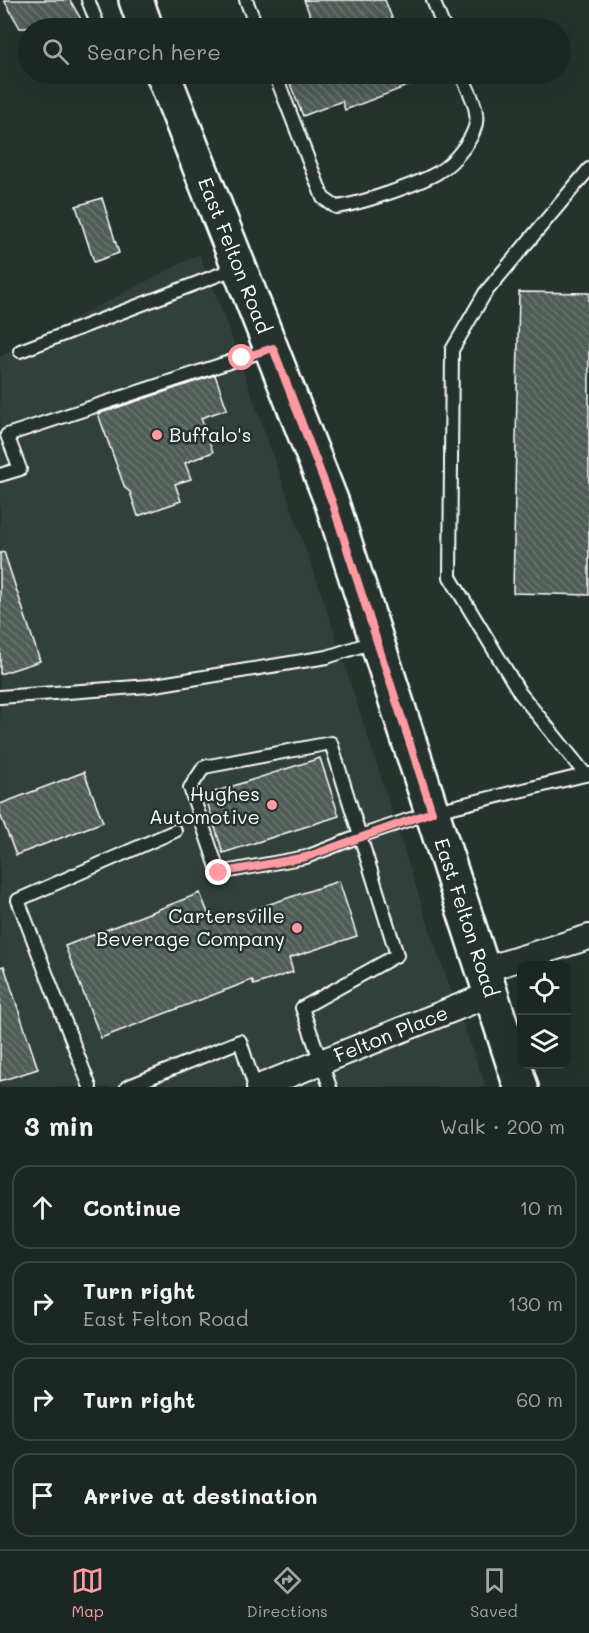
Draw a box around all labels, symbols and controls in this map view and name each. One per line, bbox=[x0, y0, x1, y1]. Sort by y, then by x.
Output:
search box bbox=[18, 18, 571, 84]
icon: search bbox=[39, 35, 72, 68]
text: Search here bbox=[87, 37, 221, 66]
street label: East Felton Road bbox=[193, 173, 278, 337]
route start bbox=[228, 344, 254, 370]
place label: Buffalo's bbox=[169, 421, 251, 447]
marker: Buffalo's bbox=[150, 428, 164, 442]
place label: Hughes Automotive bbox=[149, 780, 260, 829]
marker: Hughes Automotive bbox=[265, 798, 279, 812]
street label: East Felton Road bbox=[429, 835, 505, 1000]
route end bbox=[205, 859, 231, 885]
place label: Cartersville Beverage Company bbox=[96, 902, 285, 951]
marker: Cartersville Beverage Company bbox=[290, 921, 304, 935]
map controls bbox=[517, 961, 571, 1069]
button: locate bbox=[517, 961, 571, 1015]
street label: Felton Place bbox=[330, 999, 451, 1068]
button: layers bbox=[517, 1015, 571, 1069]
text: 3 min bbox=[24, 1109, 93, 1143]
text: Walk · 200 m bbox=[440, 1113, 565, 1139]
icon: ahead bbox=[26, 1191, 59, 1224]
text: Continue bbox=[83, 1193, 181, 1222]
text: 10 m bbox=[519, 1194, 563, 1220]
text: Turn right bbox=[83, 1276, 195, 1305]
icon: right bbox=[26, 1287, 59, 1320]
text: 130 m bbox=[508, 1290, 563, 1316]
text: East Felton Road bbox=[83, 1305, 248, 1331]
icon: right bbox=[26, 1383, 59, 1416]
text: Turn right bbox=[83, 1385, 195, 1414]
text: 60 m bbox=[516, 1386, 563, 1412]
icon: arrive bbox=[26, 1479, 59, 1512]
text: Arrive at destination bbox=[83, 1481, 318, 1510]
tab: Map bbox=[71, 1564, 104, 1621]
tab: Directions bbox=[247, 1564, 328, 1621]
tab: Saved bbox=[470, 1564, 518, 1621]

